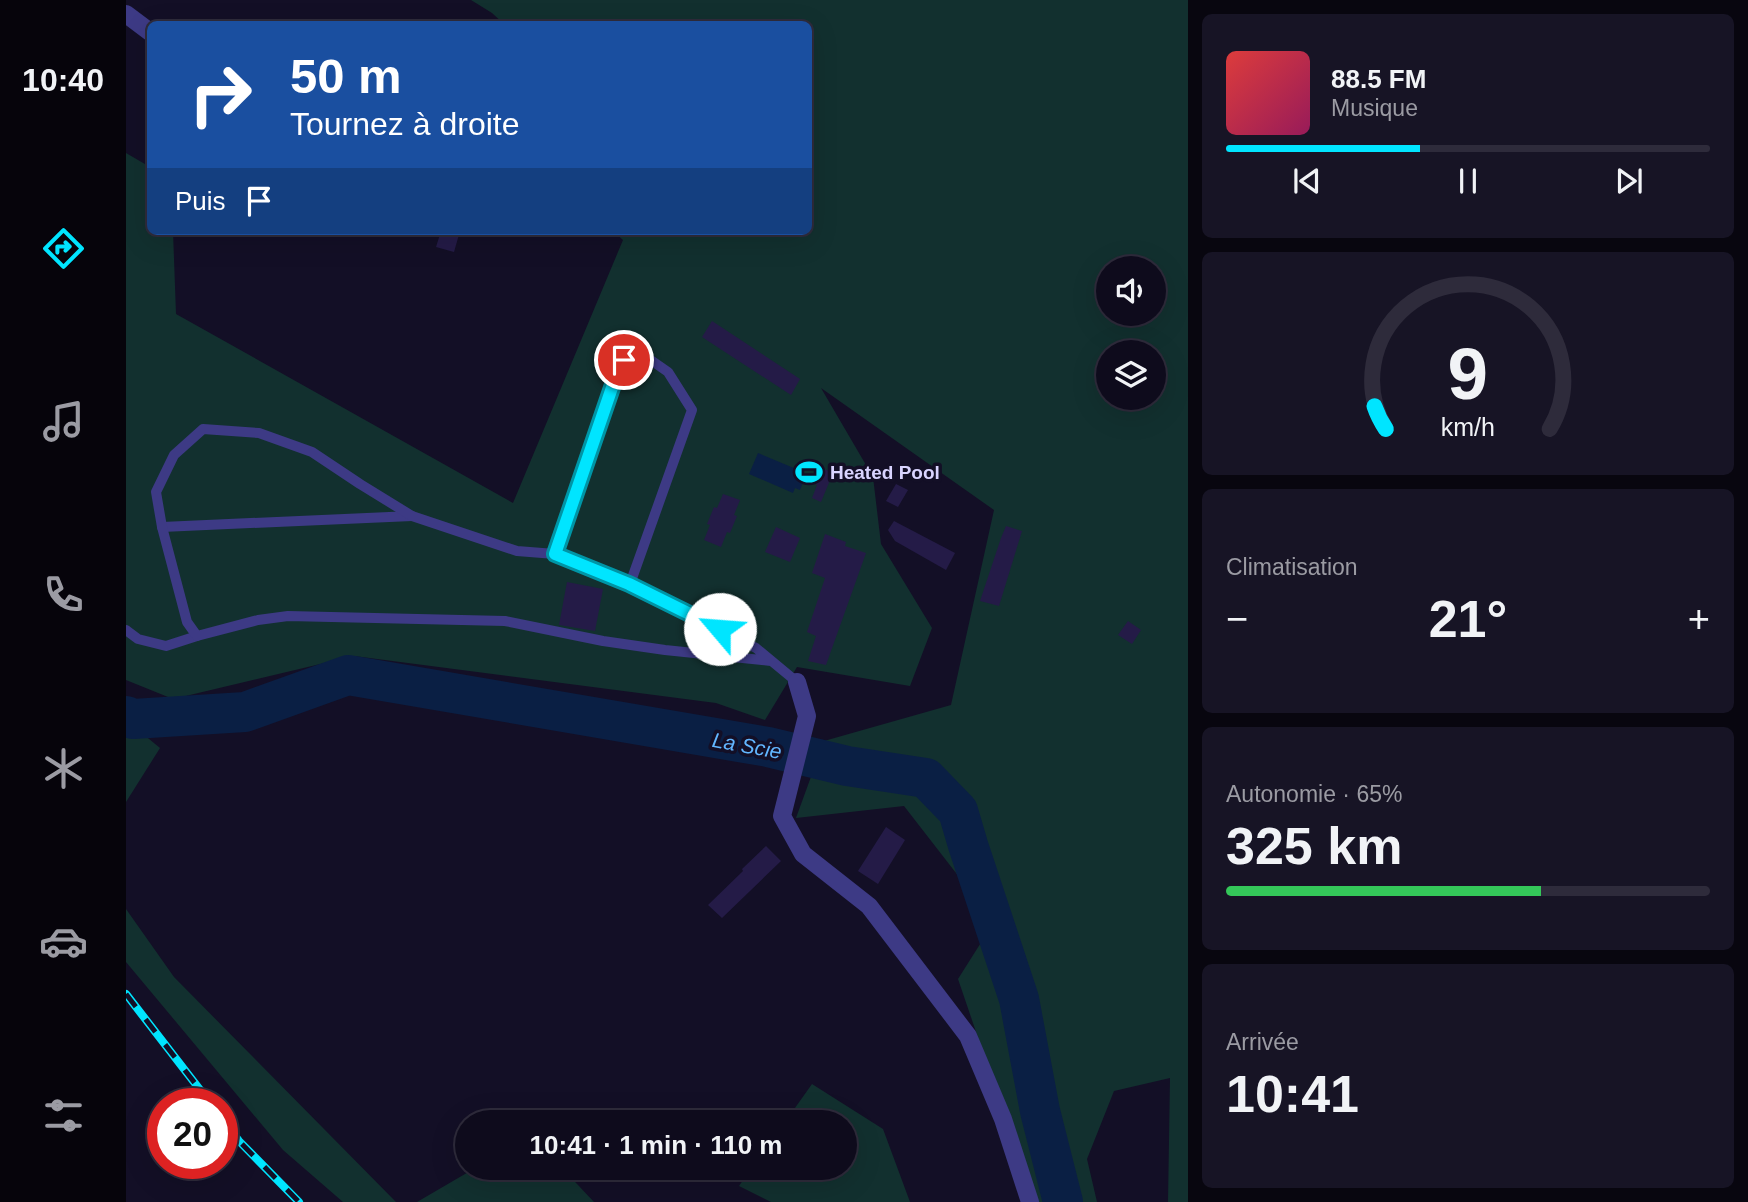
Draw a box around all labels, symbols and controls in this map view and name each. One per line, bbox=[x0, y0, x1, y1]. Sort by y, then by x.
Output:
icon: right bbox=[175, 49, 266, 140]
text: 50 m bbox=[290, 49, 402, 103]
text: 10:40 bbox=[22, 62, 104, 98]
text: 88.5 FM bbox=[1331, 64, 1426, 94]
text: Musique bbox=[1331, 95, 1418, 121]
text: Tournez à droite bbox=[290, 106, 519, 142]
icon: previous bbox=[1288, 162, 1326, 200]
icon: pause bbox=[1449, 162, 1487, 200]
icon: next bbox=[1610, 162, 1648, 200]
icon: arrive bbox=[240, 182, 278, 220]
text: Puis bbox=[175, 186, 226, 216]
icon: directions bbox=[39, 224, 88, 273]
map controls bbox=[1096, 256, 1166, 410]
button: sound bbox=[1096, 256, 1166, 326]
pin bbox=[594, 330, 654, 390]
text: 9 bbox=[1448, 334, 1488, 415]
button: layers bbox=[1096, 340, 1166, 410]
icon: arrive bbox=[605, 341, 643, 379]
icon: music bbox=[39, 397, 88, 446]
text: km/h bbox=[1441, 413, 1495, 441]
sports icon: Heated Pool bbox=[794, 457, 824, 487]
place label: Heated Pool bbox=[830, 462, 940, 483]
text: Climatisation bbox=[1226, 554, 1358, 580]
icon: phone bbox=[39, 570, 88, 619]
text: 21° bbox=[1429, 590, 1507, 648]
position arrow bbox=[683, 592, 757, 666]
text: − bbox=[1226, 598, 1248, 640]
text: + bbox=[1688, 598, 1710, 640]
water label: La Scie bbox=[711, 728, 784, 763]
icon: climate bbox=[39, 744, 88, 793]
text: Autonomie · 65% bbox=[1226, 781, 1402, 807]
text: 325 km bbox=[1226, 817, 1402, 875]
icon: car bbox=[39, 917, 88, 966]
text: Arrivée bbox=[1226, 1029, 1299, 1055]
text: 10:41 bbox=[1226, 1065, 1359, 1123]
speed limit sign: 20 bbox=[147, 1088, 238, 1179]
icon: filters bbox=[39, 1091, 88, 1140]
text: 10:41 · 1 min · 110 m bbox=[530, 1130, 782, 1160]

